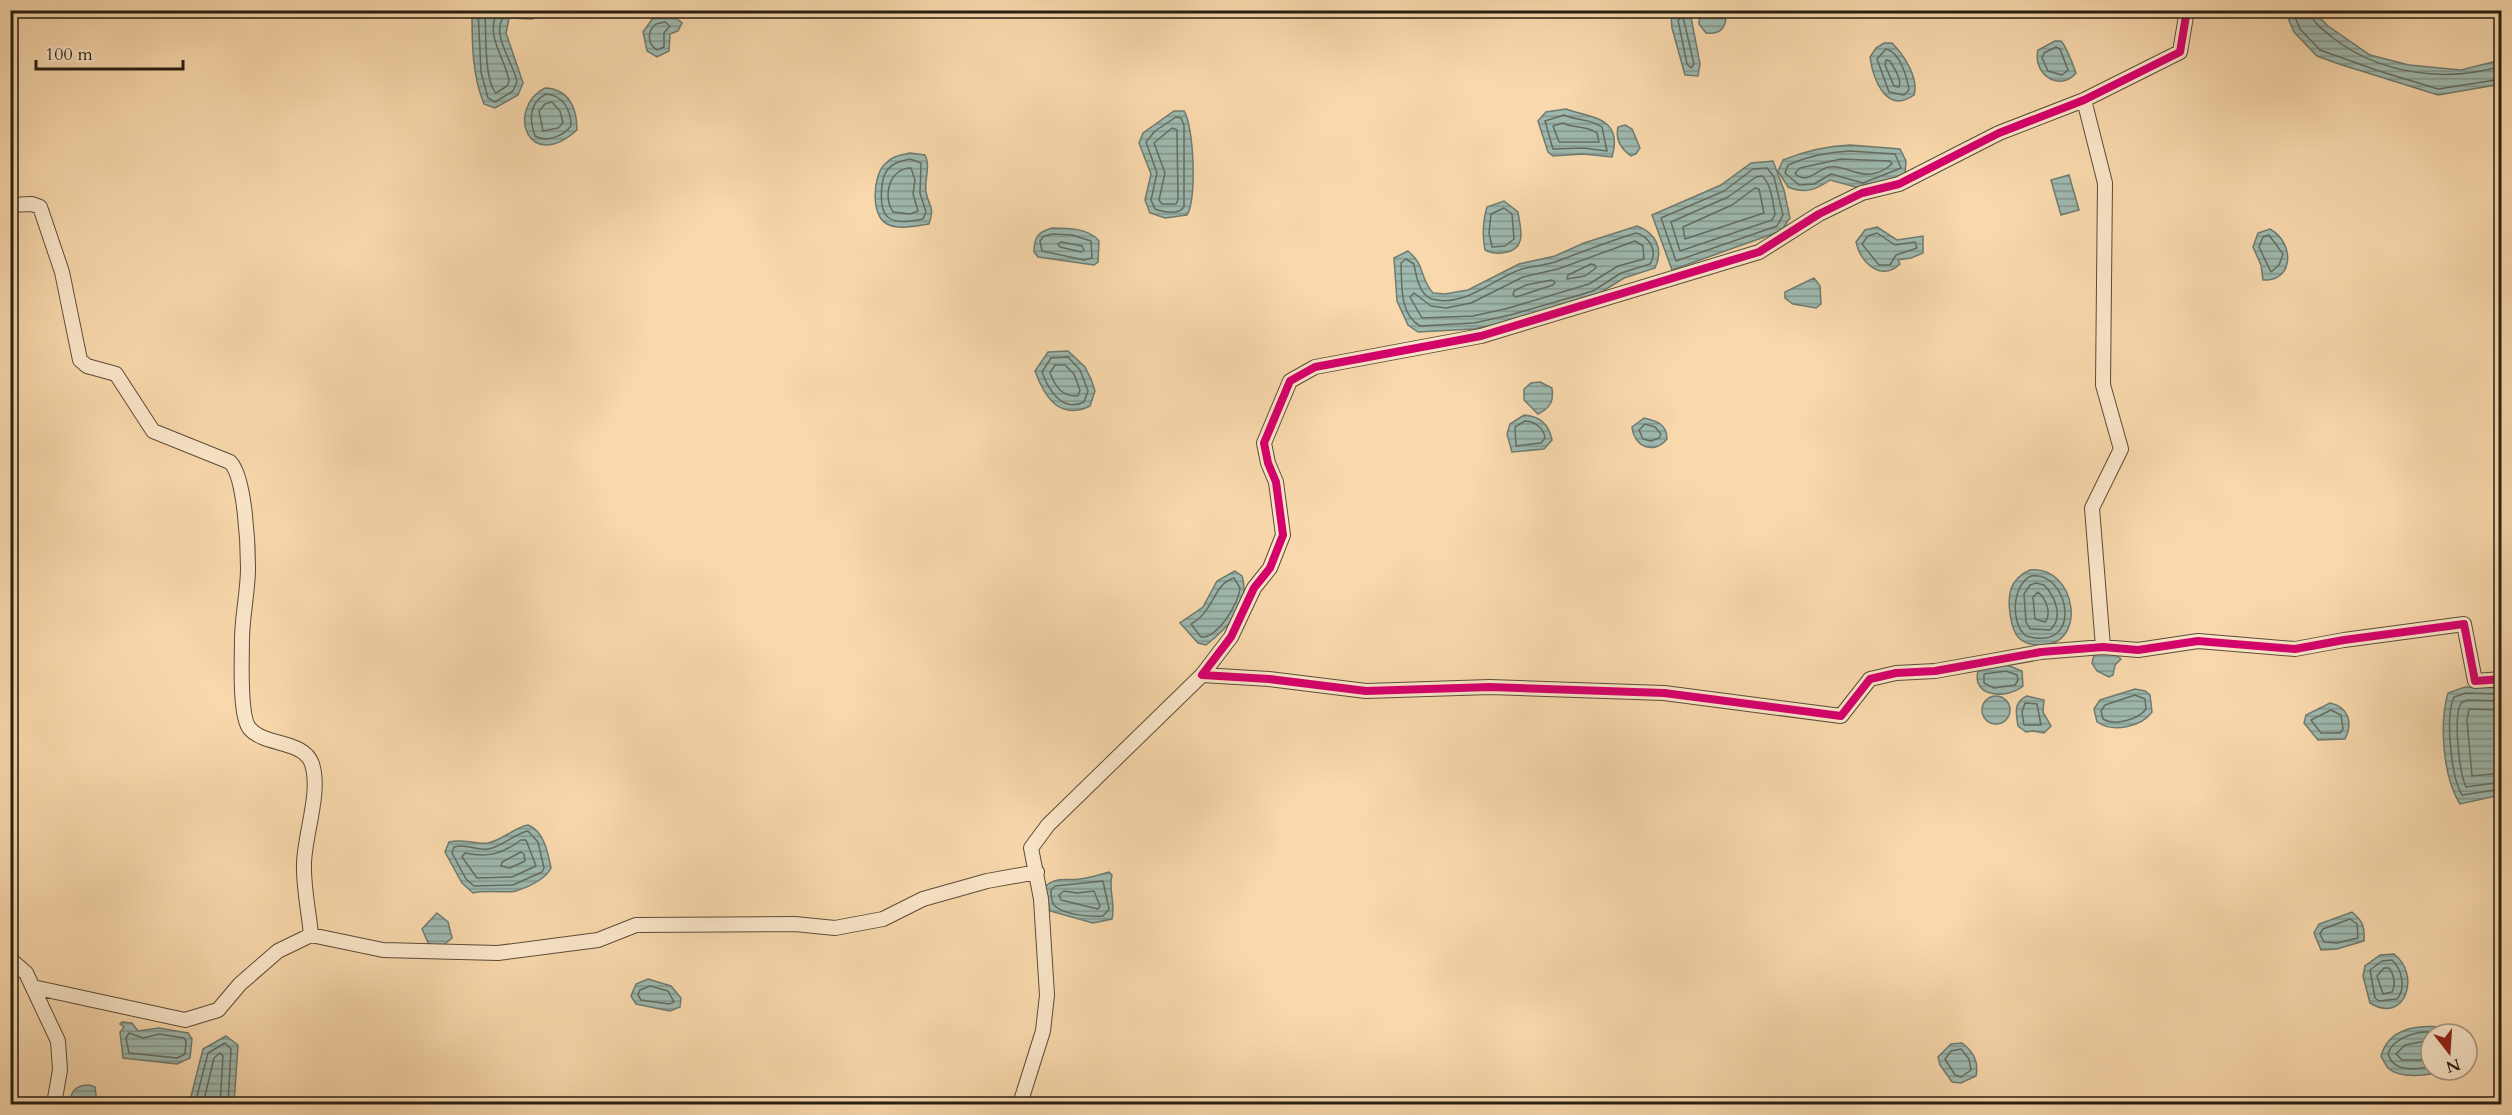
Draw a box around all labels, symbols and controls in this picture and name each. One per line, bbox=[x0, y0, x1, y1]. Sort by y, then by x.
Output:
scale bar bbox=[36, 33, 183, 71]
text: 100 m bbox=[45, 42, 93, 67]
north arrow bbox=[2419, 1022, 2479, 1082]
text: N bbox=[2443, 1053, 2463, 1078]

